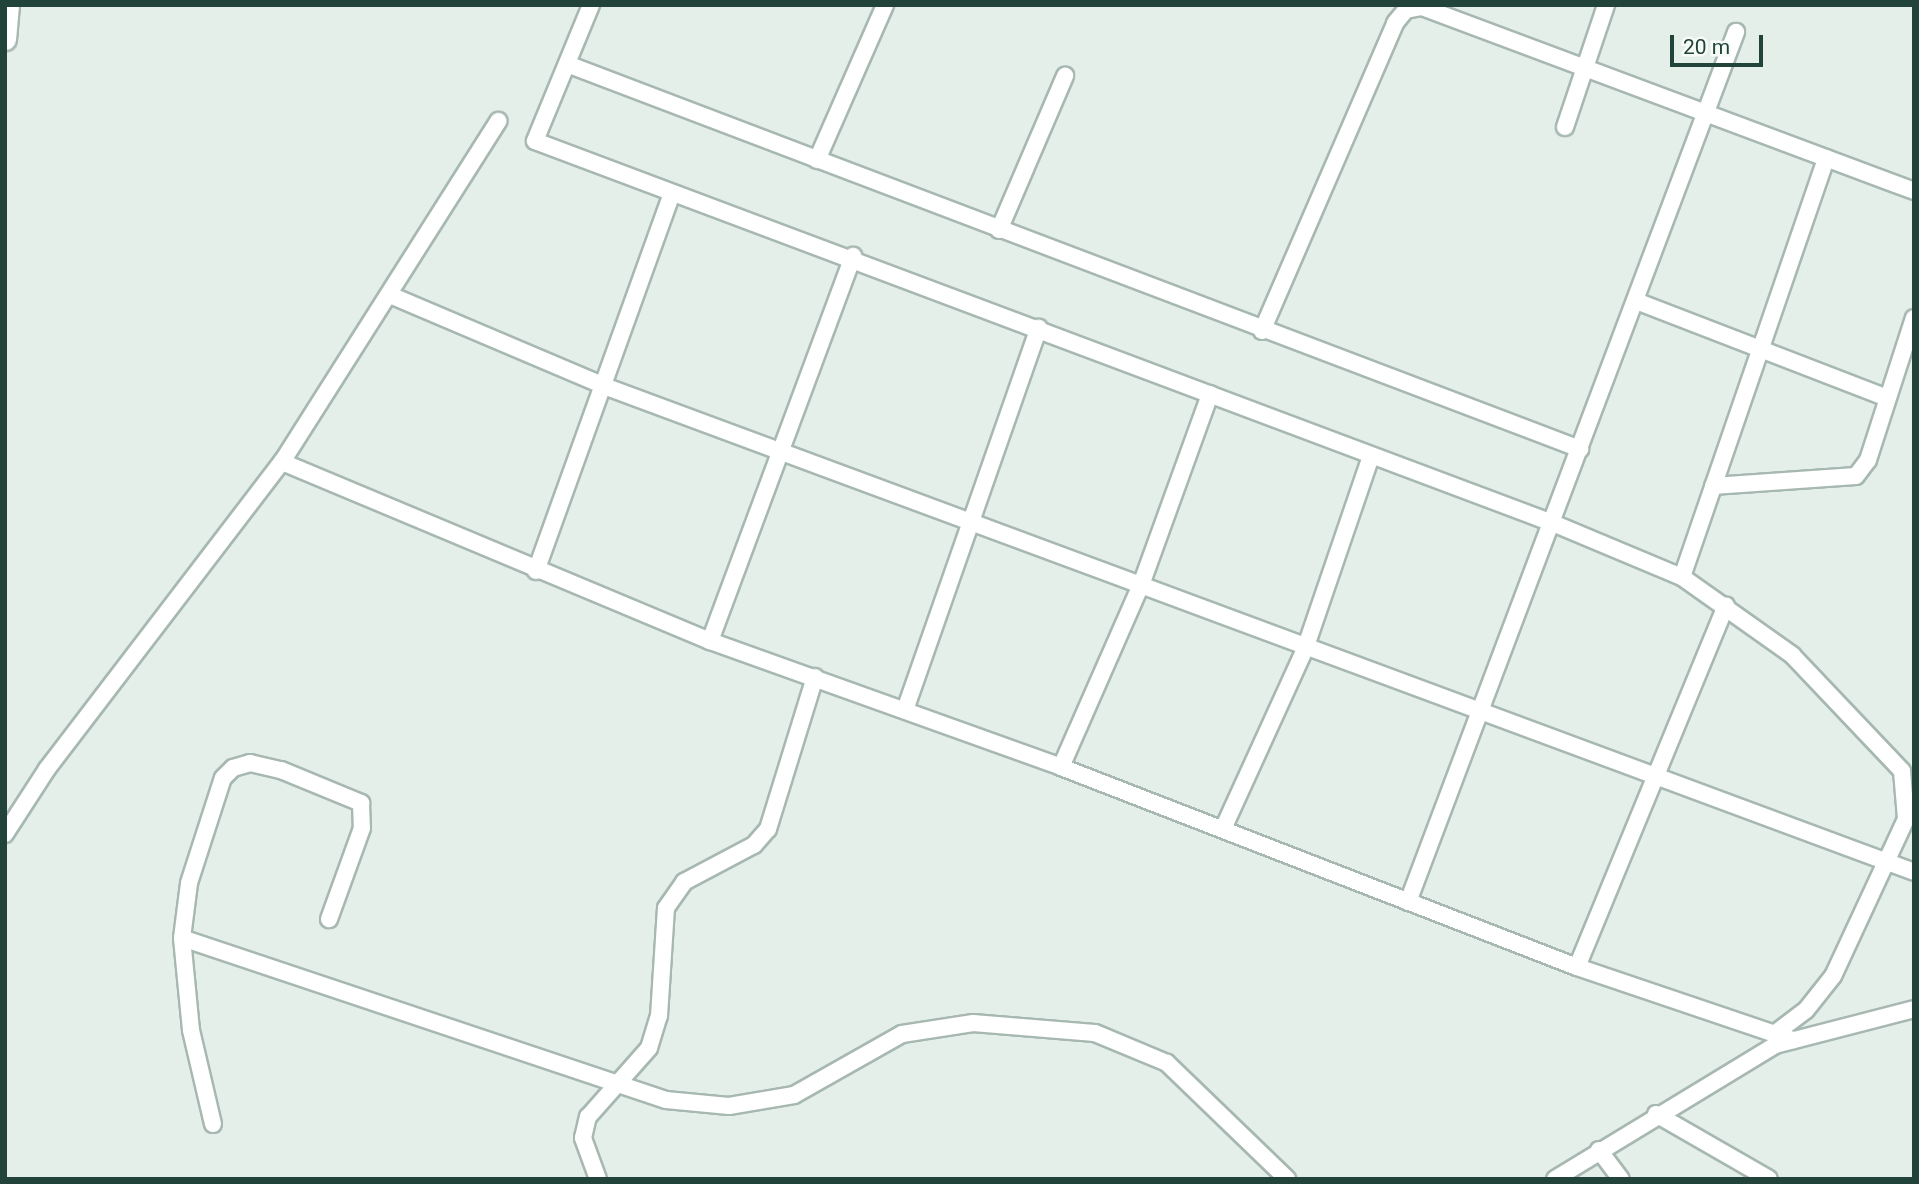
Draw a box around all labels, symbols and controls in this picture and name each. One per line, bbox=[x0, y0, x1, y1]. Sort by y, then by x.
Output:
scale bar bbox=[1674, 21, 1767, 65]
text: 20 m bbox=[1683, 35, 1730, 59]

